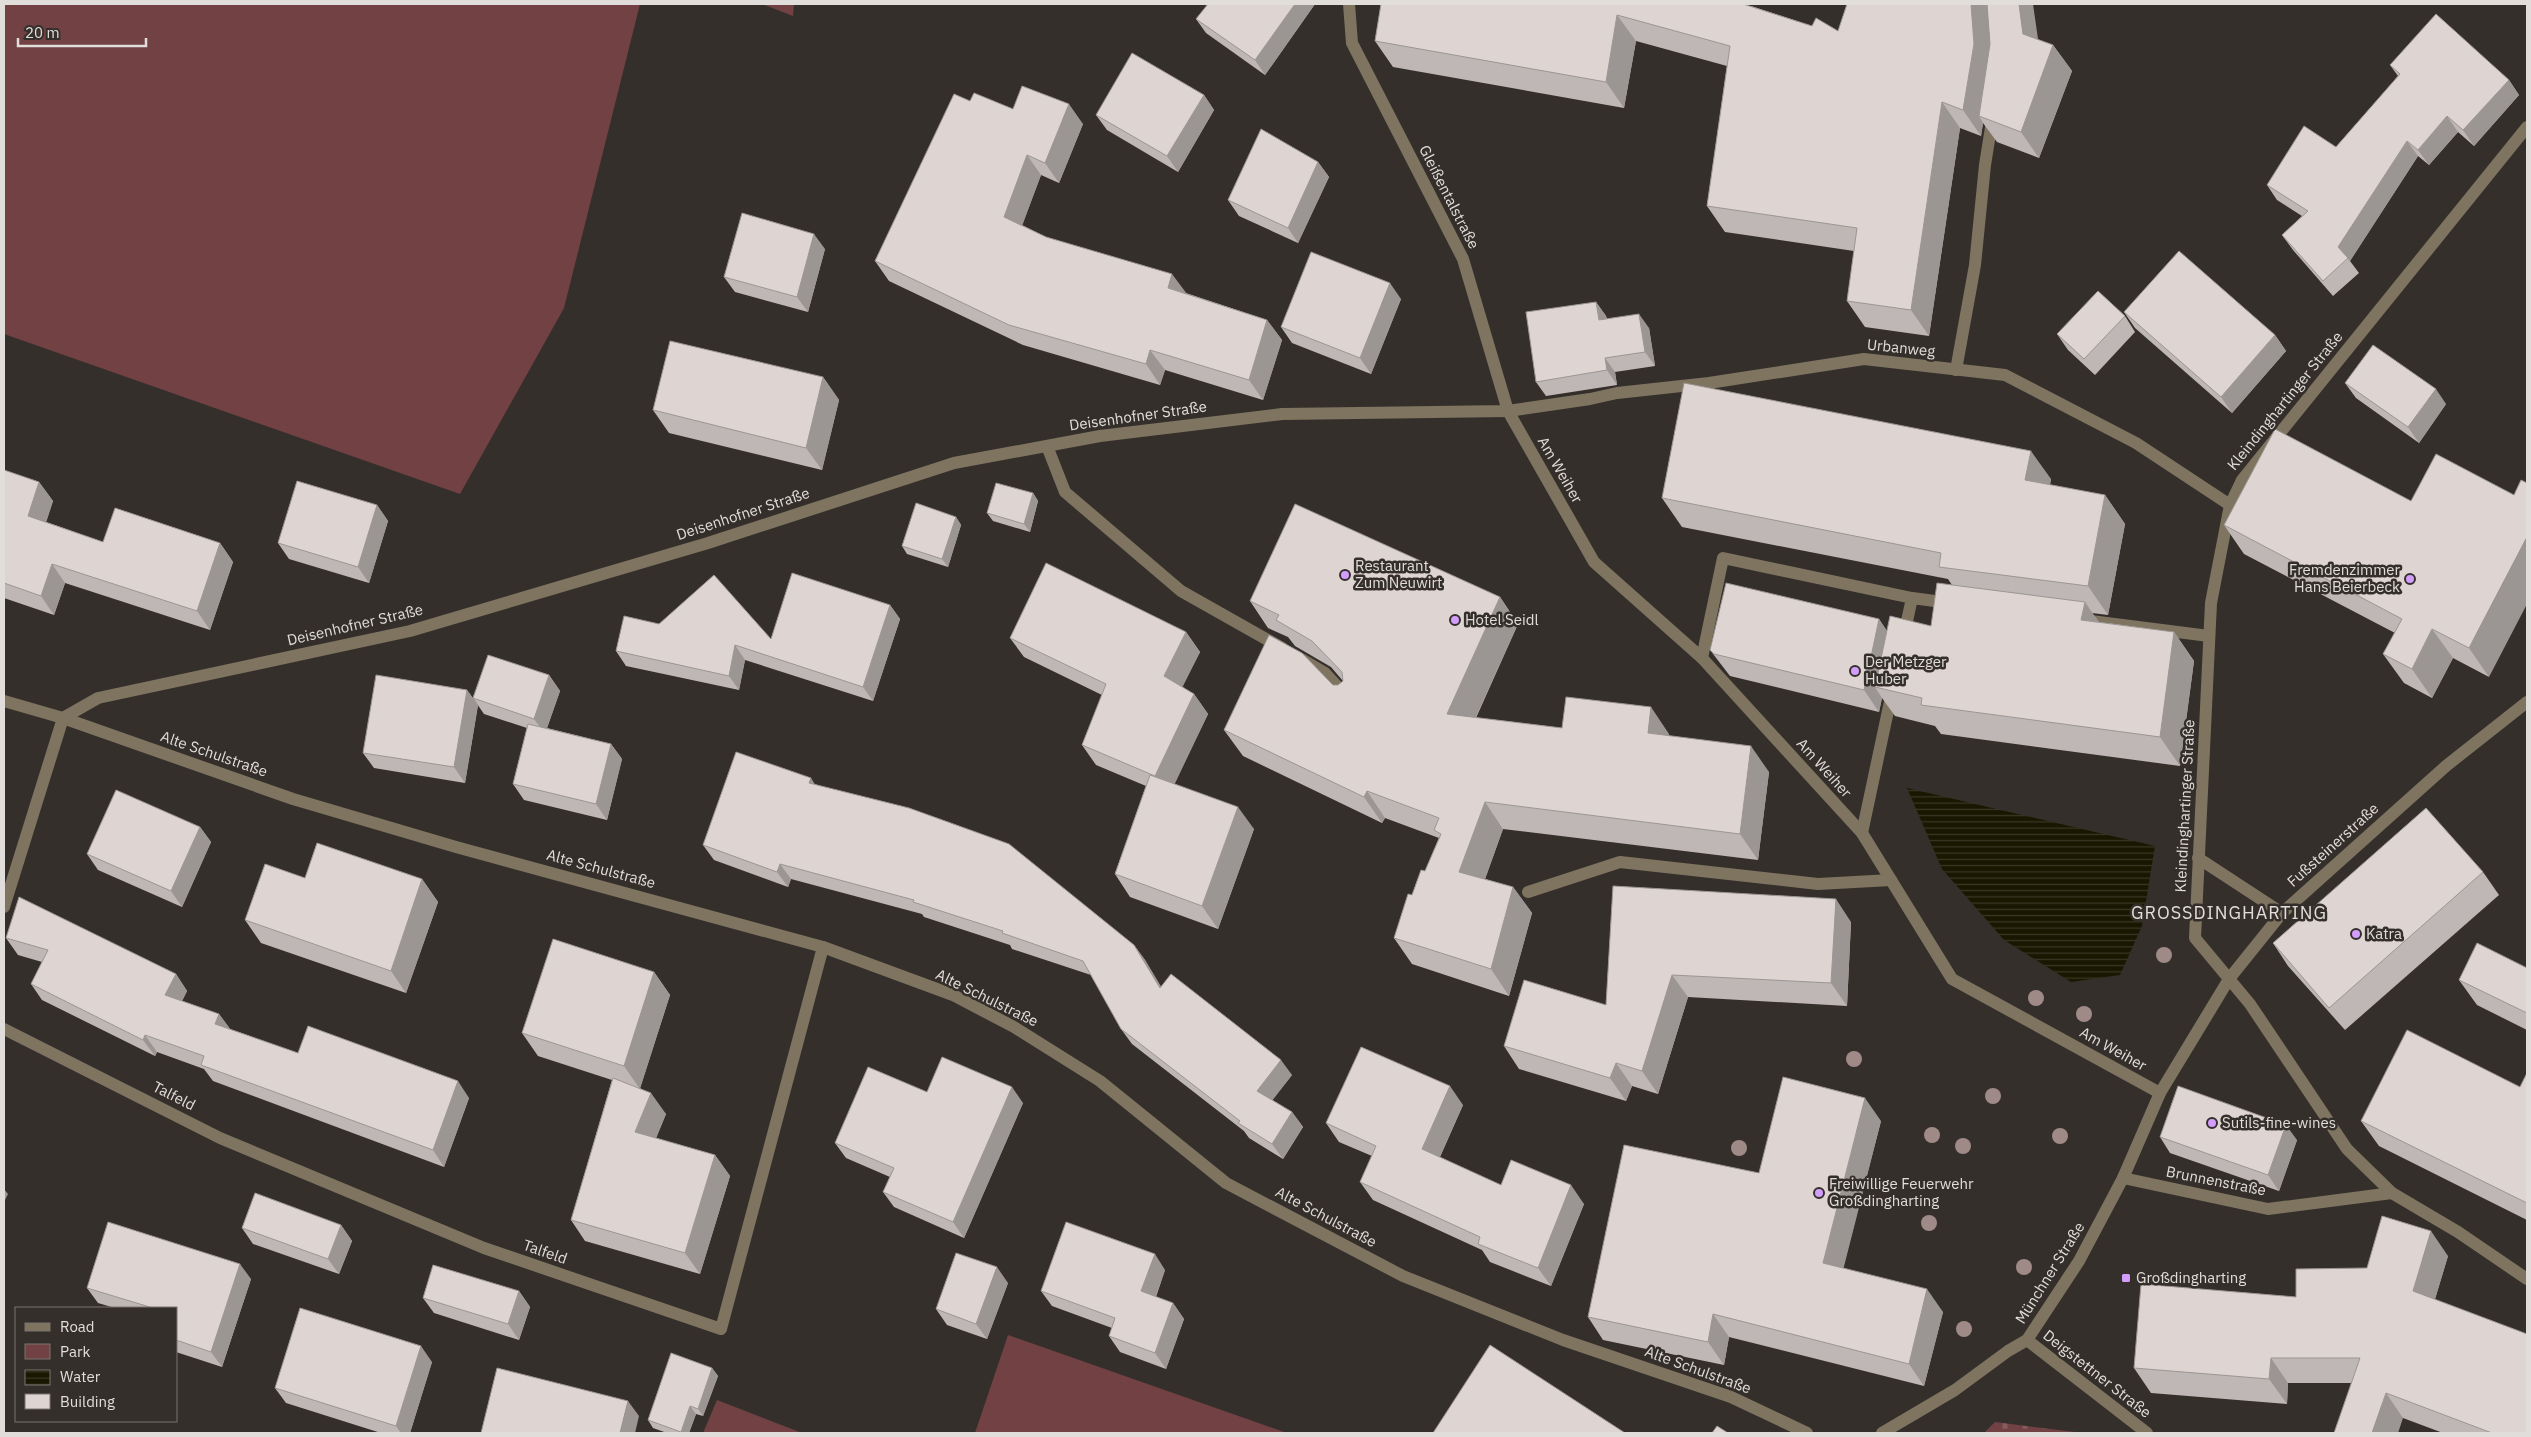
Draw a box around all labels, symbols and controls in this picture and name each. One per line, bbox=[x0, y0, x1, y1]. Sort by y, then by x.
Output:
scale bar bbox=[18, 15, 145, 47]
text: 20 m bbox=[25, 23, 60, 42]
street label: Gleißentalstraße bbox=[1415, 142, 1484, 252]
street label: Kleindinghartinger Straße bbox=[2223, 327, 2346, 474]
street label: Urbanweg bbox=[1866, 334, 1936, 361]
street label: Deisenhofner Straße bbox=[1068, 396, 1208, 435]
street label: Am Weiher bbox=[1534, 433, 1587, 507]
street label: Deisenhofner Straße bbox=[674, 483, 812, 544]
place label: Restaurant Zum Neuwirt bbox=[1355, 556, 1442, 592]
place label: Fremdenzimmer Hans Beierbeck bbox=[2289, 560, 2400, 596]
marker: Restaurant Zum Neuwirt bbox=[1339, 569, 1351, 581]
marker: Fremdenzimmer Hans Beierbeck bbox=[2404, 573, 2416, 585]
street label: Deisenhofner Straße bbox=[285, 600, 425, 649]
place label: Hotel Seidl bbox=[1465, 610, 1539, 629]
marker: Hotel Seidl bbox=[1449, 614, 1461, 626]
place label: Der Metzger Huber bbox=[1865, 652, 1947, 688]
marker: Der Metzger Huber bbox=[1849, 665, 1861, 677]
street label: Kleindinghartinger Straße bbox=[2170, 719, 2199, 893]
street label: Alte Schulstraße bbox=[158, 726, 270, 781]
street label: Am Weiher bbox=[1793, 734, 1856, 802]
street label: Fußsteinerstraße bbox=[2283, 799, 2382, 891]
street label: Alte Schulstraße bbox=[545, 845, 658, 892]
district label: GROSSDINGHARTING bbox=[2131, 901, 2327, 924]
place label: Katra bbox=[2366, 924, 2402, 943]
marker: Katra bbox=[2350, 928, 2362, 940]
street label: Alte Schulstraße bbox=[933, 965, 1042, 1031]
street label: Am Weiher bbox=[2076, 1022, 2150, 1075]
street label: Talfeld bbox=[150, 1077, 199, 1114]
place label: Sutils-fine-wines bbox=[2222, 1113, 2336, 1132]
marker: Sutils-fine-wines bbox=[2206, 1117, 2218, 1129]
street label: Brunnenstraße bbox=[2165, 1162, 2268, 1200]
place label: Freiwillige Feuerwehr Großdingharting bbox=[1829, 1174, 1974, 1210]
street label: Alte Schulstraße bbox=[1272, 1182, 1380, 1251]
marker: Freiwillige Feuerwehr Großdingharting bbox=[1813, 1187, 1825, 1199]
street label: Münchner Straße bbox=[2011, 1218, 2088, 1327]
street label: Talfeld bbox=[521, 1235, 570, 1268]
place label: Großdingharting bbox=[2136, 1268, 2246, 1287]
marker: Großdingharting bbox=[2120, 1272, 2132, 1284]
legend bbox=[15, 1307, 178, 1422]
text: Road bbox=[60, 1317, 95, 1336]
street label: Deigstettner Straße bbox=[2039, 1325, 2155, 1422]
street label: Alte Schulstraße bbox=[1642, 1341, 1754, 1398]
text: Park bbox=[60, 1342, 90, 1361]
text: Water bbox=[60, 1367, 101, 1386]
text: Building bbox=[60, 1392, 115, 1411]

